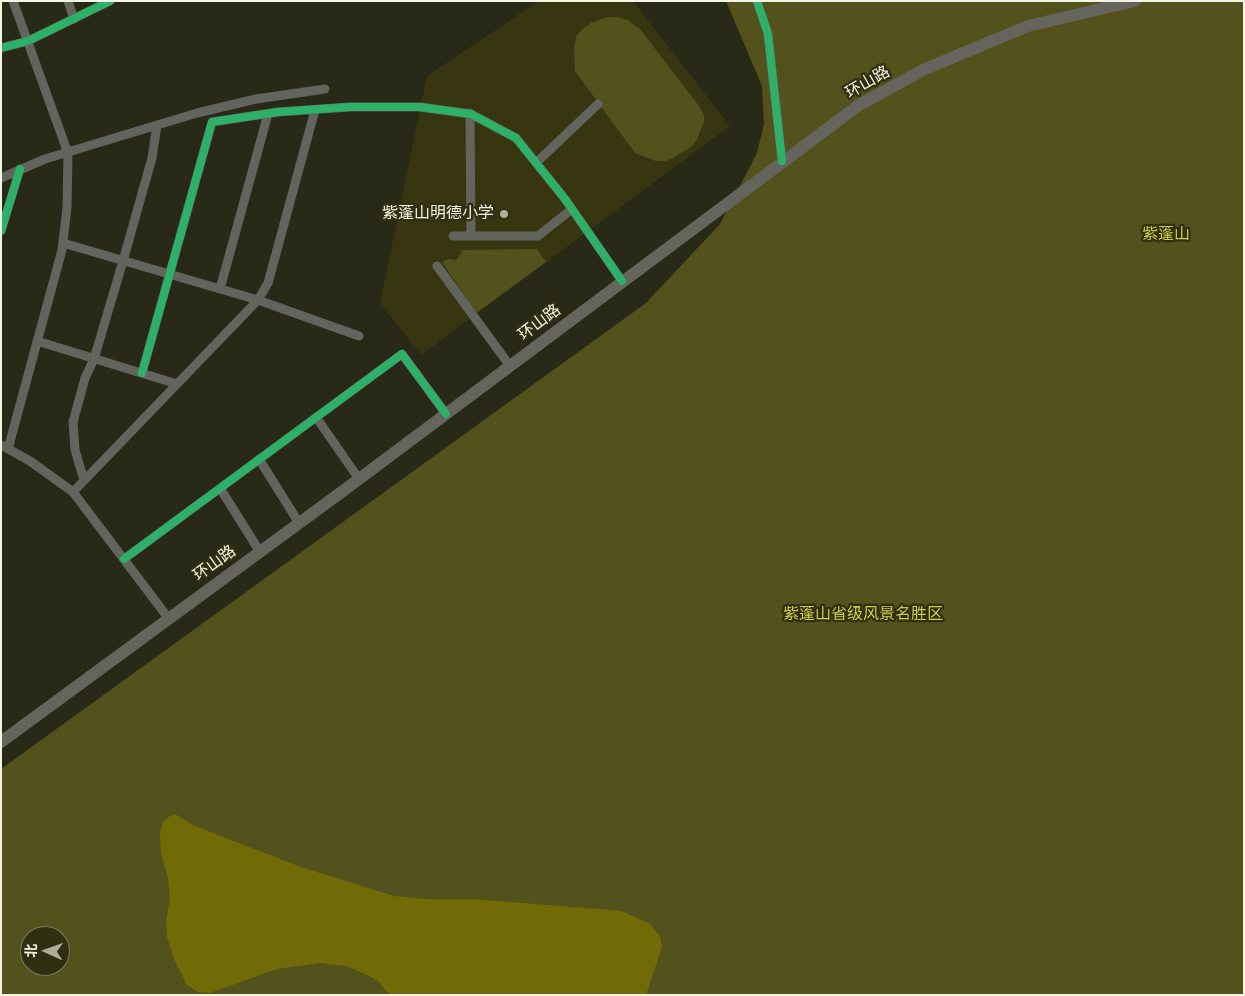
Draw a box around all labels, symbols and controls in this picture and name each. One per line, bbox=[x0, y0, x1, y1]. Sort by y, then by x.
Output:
street label: 环山路 bbox=[842, 63, 894, 103]
place label: 紫蓬山明德小学 bbox=[382, 204, 494, 224]
marker: 紫蓬山明德小学 bbox=[498, 208, 510, 220]
park label: 紫蓬山 bbox=[1142, 225, 1190, 245]
street label: 环山路 bbox=[515, 301, 565, 345]
street label: 环山路 bbox=[190, 542, 240, 586]
park label: 紫蓬山省级风景名胜区 bbox=[783, 605, 943, 625]
north arrow bbox=[20, 926, 70, 976]
text: 北 bbox=[23, 943, 39, 958]

